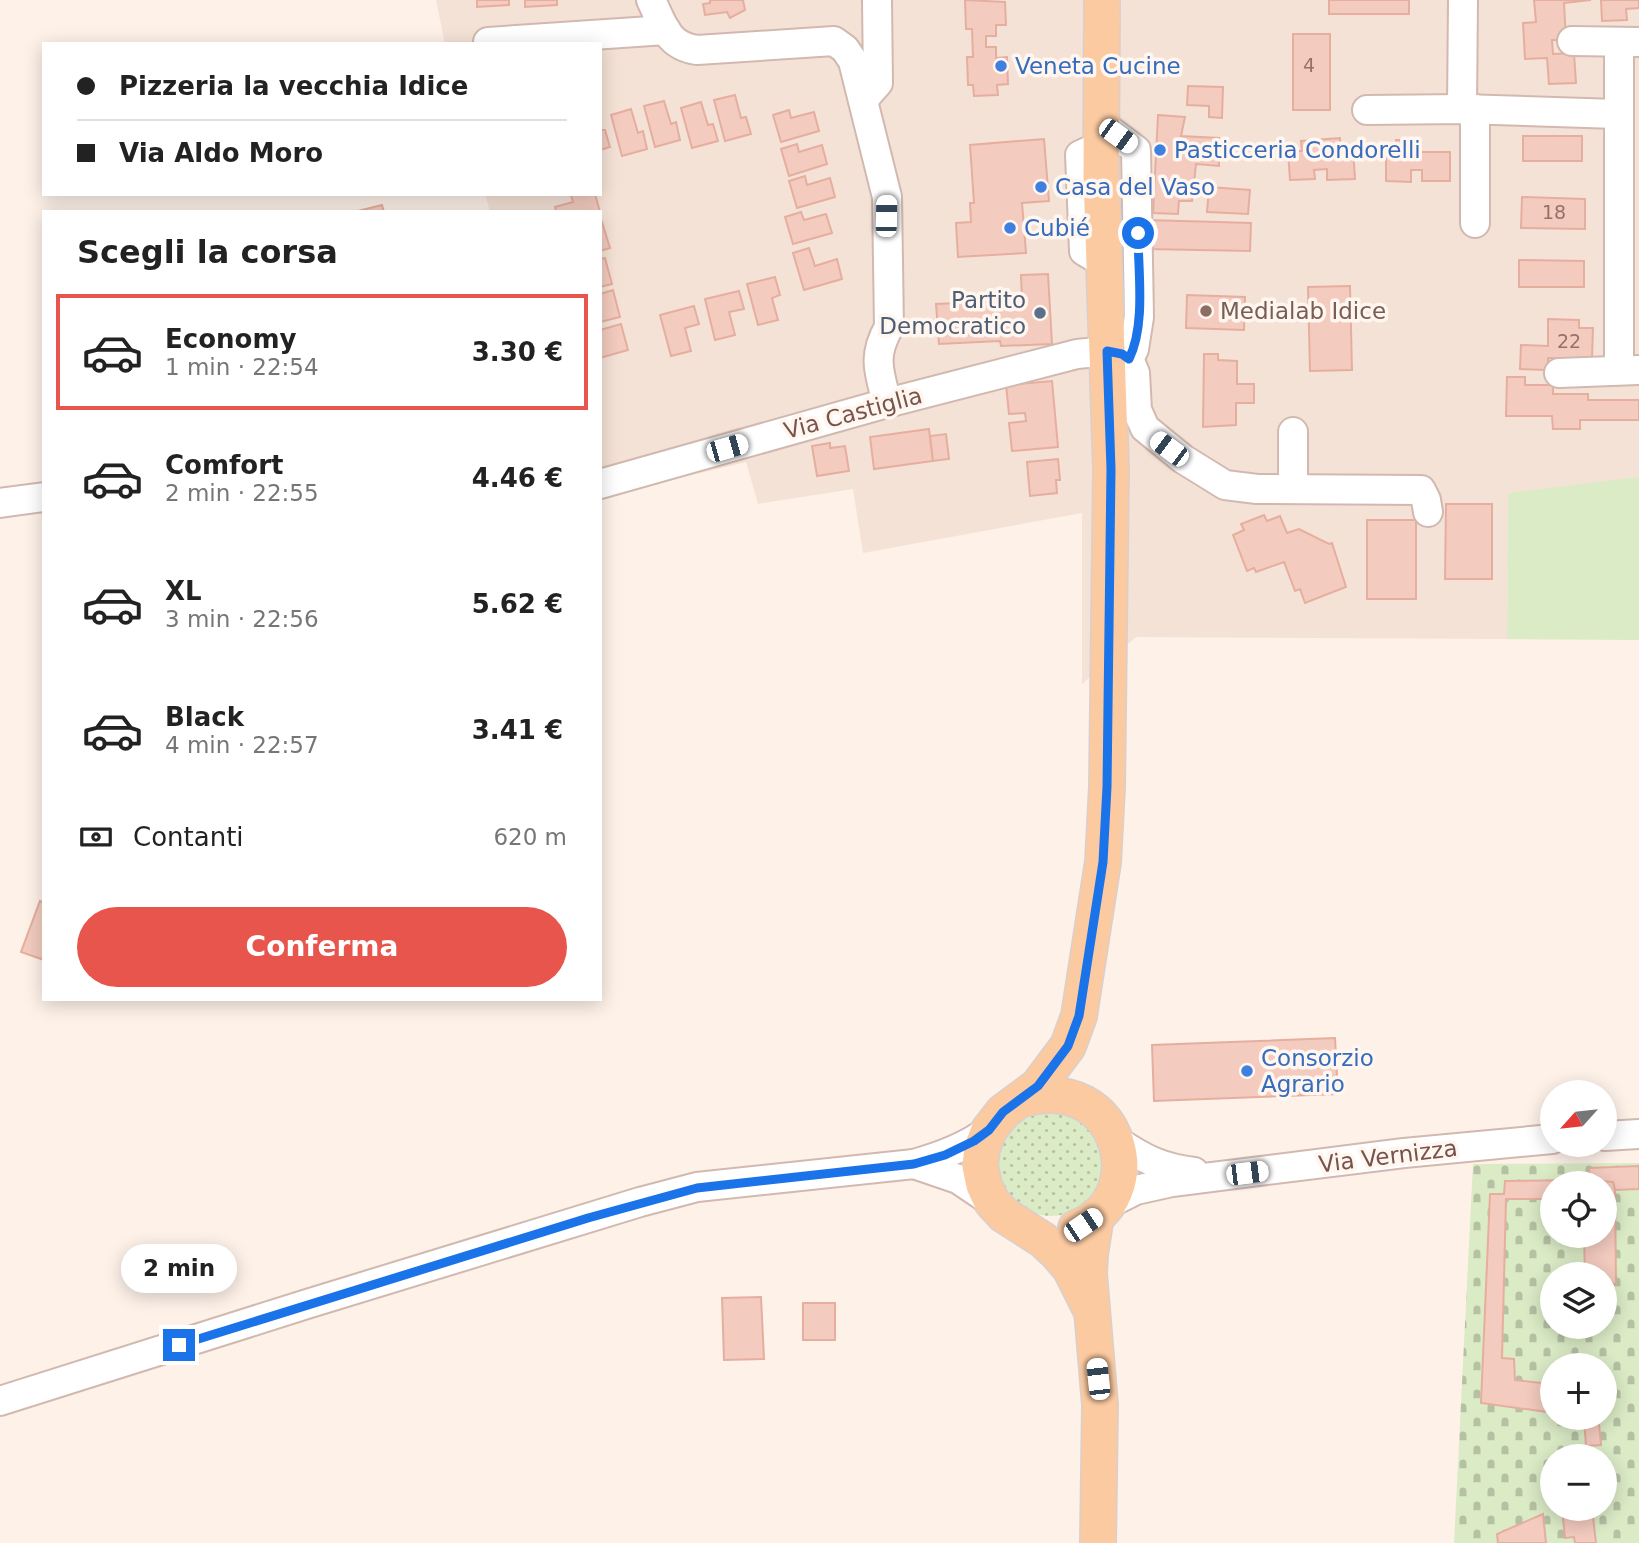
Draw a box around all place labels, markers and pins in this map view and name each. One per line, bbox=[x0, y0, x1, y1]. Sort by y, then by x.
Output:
place label: Veneta Cucine bbox=[1015, 53, 1181, 79]
marker: Veneta Cucine bbox=[993, 58, 1009, 74]
place label: Pasticceria Condorelli bbox=[1174, 137, 1421, 163]
marker: Pasticceria Condorelli bbox=[1152, 142, 1168, 158]
place label: Casa del Vaso bbox=[1055, 174, 1215, 200]
marker: Casa del Vaso bbox=[1033, 179, 1049, 195]
place label: Cubié bbox=[1024, 215, 1090, 241]
marker: Cubié bbox=[1002, 220, 1018, 236]
place label: Partito Democratico bbox=[879, 287, 1026, 339]
place label: Medialab Idice bbox=[1220, 298, 1386, 324]
marker: Medialab Idice bbox=[1198, 303, 1214, 319]
marker: Partito Democratico bbox=[1032, 305, 1048, 321]
place label: Consorzio Agrario bbox=[1261, 1045, 1374, 1097]
marker: Consorzio Agrario bbox=[1239, 1063, 1255, 1079]

